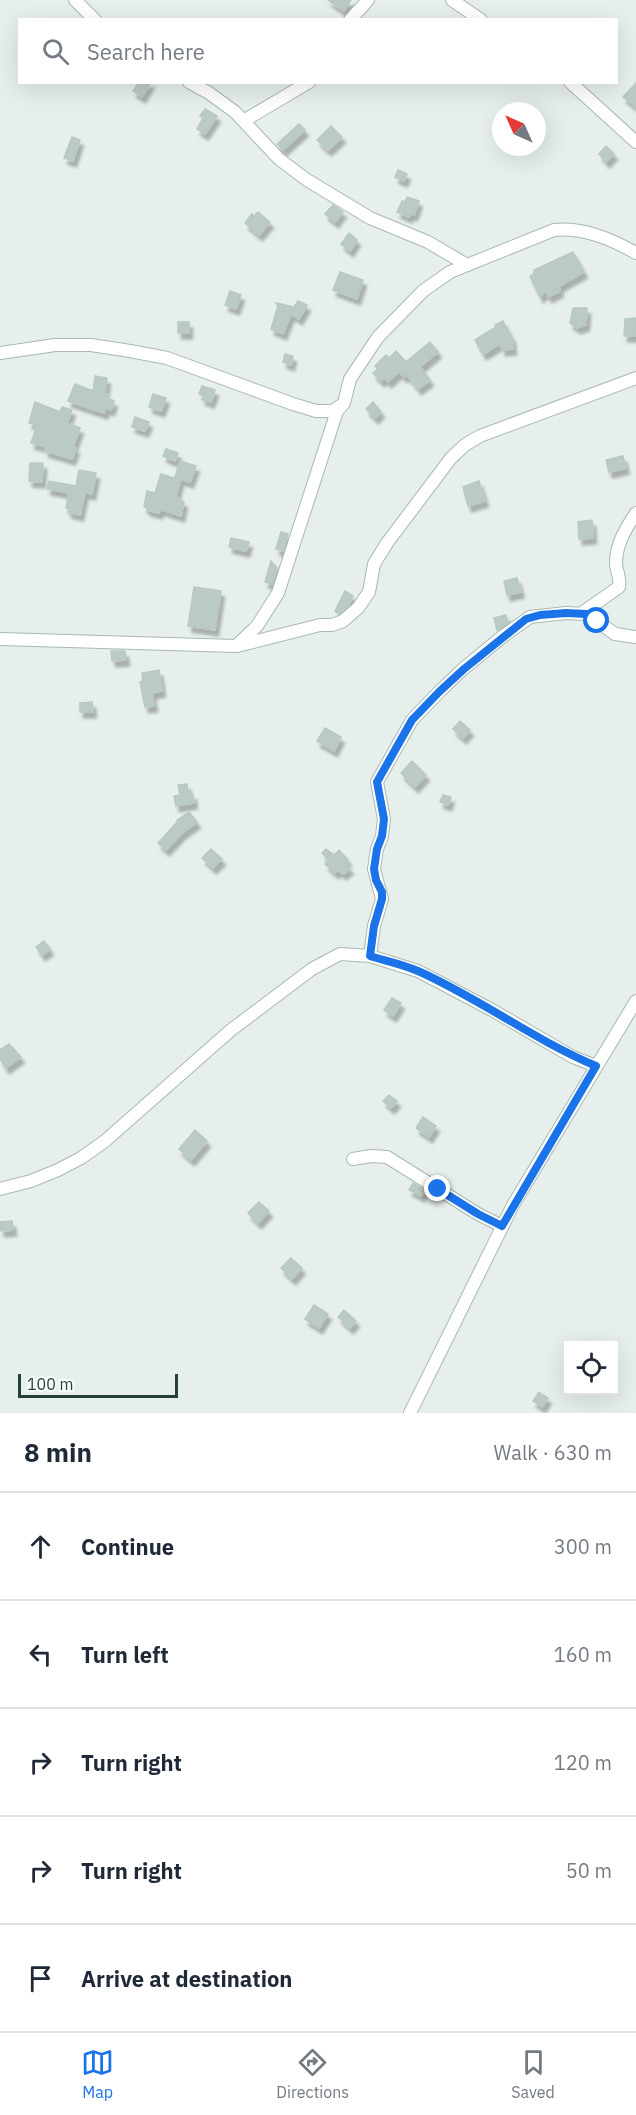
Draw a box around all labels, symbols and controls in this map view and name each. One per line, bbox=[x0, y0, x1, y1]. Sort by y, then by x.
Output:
search box bbox=[18, 18, 618, 84]
icon: search bbox=[39, 35, 72, 68]
text: Search here bbox=[87, 37, 205, 66]
north arrow bbox=[492, 102, 546, 156]
route start bbox=[583, 607, 609, 633]
route end bbox=[424, 1175, 450, 1201]
map controls bbox=[564, 1341, 618, 1395]
button: locate bbox=[564, 1341, 618, 1395]
scale bar bbox=[18, 1371, 178, 1398]
text: 100 m bbox=[27, 1374, 74, 1394]
text: 8 min bbox=[24, 1435, 92, 1469]
text: Walk · 630 m bbox=[494, 1439, 612, 1466]
icon: ahead bbox=[24, 1530, 57, 1563]
text: Continue bbox=[81, 1532, 174, 1561]
text: 300 m bbox=[554, 1533, 612, 1560]
icon: left bbox=[24, 1638, 57, 1671]
text: Turn left bbox=[81, 1640, 169, 1669]
text: 160 m bbox=[554, 1641, 612, 1668]
icon: right bbox=[24, 1746, 57, 1779]
text: Turn right bbox=[81, 1748, 182, 1777]
text: 120 m bbox=[554, 1749, 612, 1776]
icon: right bbox=[24, 1854, 57, 1887]
text: Turn right bbox=[81, 1856, 182, 1885]
text: 50 m bbox=[566, 1857, 612, 1884]
icon: arrive bbox=[24, 1962, 57, 1995]
text: Arrive at destination bbox=[81, 1964, 292, 1993]
tab: Map bbox=[81, 2046, 114, 2102]
tab: Directions bbox=[276, 2046, 349, 2102]
tab: Saved bbox=[511, 2046, 555, 2102]

